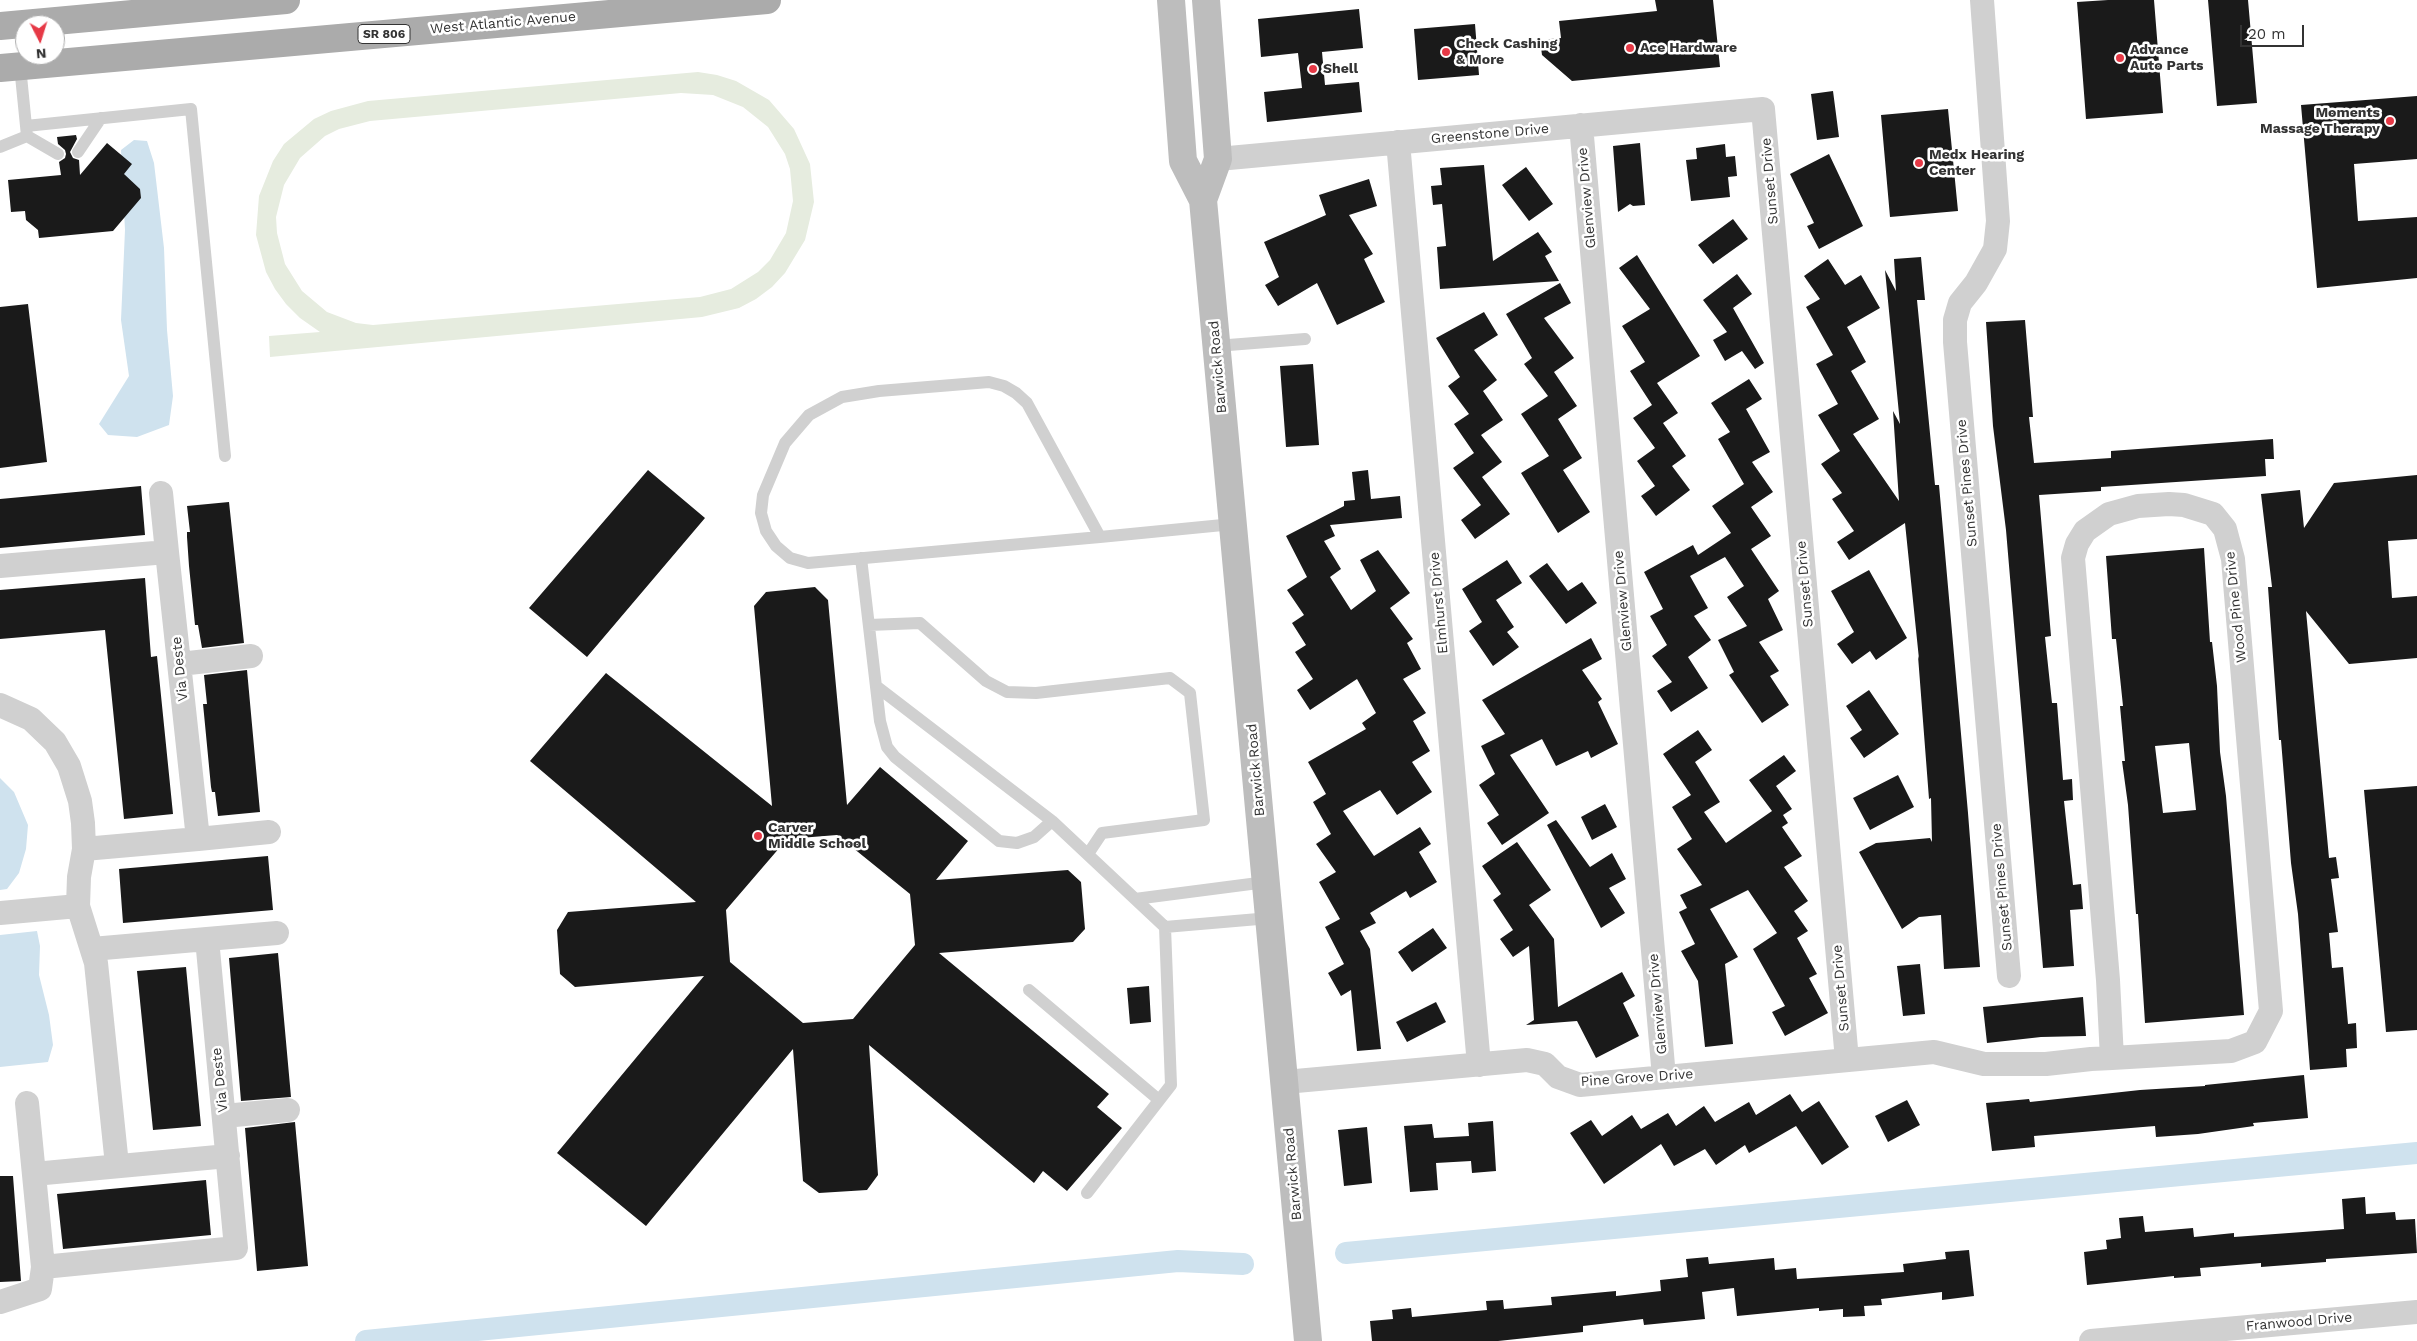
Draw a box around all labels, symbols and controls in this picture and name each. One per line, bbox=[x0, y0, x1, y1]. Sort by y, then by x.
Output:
street label: West Atlantic Avenue bbox=[429, 8, 577, 38]
north arrow bbox=[15, 15, 65, 65]
scale bar bbox=[2242, 15, 2306, 47]
road number: SR 806 bbox=[358, 24, 410, 44]
text: 20 m bbox=[2248, 25, 2286, 43]
place label: Check Cashing & More bbox=[1456, 36, 1557, 68]
place label: Ace Hardware bbox=[1640, 40, 1737, 56]
marker: Ace Hardware bbox=[1624, 42, 1636, 54]
place label: Advance Auto Parts bbox=[2130, 42, 2203, 74]
text: N bbox=[35, 46, 47, 62]
marker: Check Cashing & More bbox=[1440, 46, 1452, 58]
marker: Advance Auto Parts bbox=[2114, 52, 2126, 64]
place label: Shell bbox=[1323, 61, 1358, 77]
marker: Shell bbox=[1307, 63, 1319, 75]
place label: Moments Massage Therapy bbox=[2260, 105, 2380, 138]
marker: Moments Massage Therapy bbox=[2384, 115, 2396, 127]
street label: Greenstone Drive bbox=[1430, 120, 1550, 148]
street label: Sunset Drive bbox=[1758, 137, 1782, 225]
street label: Glenview Drive bbox=[1574, 147, 1600, 249]
place label: Medx Hearing Center bbox=[1929, 147, 2024, 180]
marker: Medx Hearing Center bbox=[1913, 157, 1925, 169]
street label: Barwick Road bbox=[1206, 320, 1230, 414]
street label: Sunset Pines Drive bbox=[1953, 418, 1981, 548]
street label: Sunset Drive bbox=[1793, 540, 1817, 628]
street label: Glenview Drive bbox=[1610, 550, 1636, 652]
street label: Wood Pine Drive bbox=[2222, 550, 2250, 664]
street label: Elmhurst Drive bbox=[1426, 551, 1452, 655]
street label: Via Deste bbox=[168, 636, 192, 702]
street label: Barwick Road bbox=[1244, 723, 1268, 817]
place label: Carver Middle School bbox=[768, 820, 866, 852]
street label: Sunset Pines Drive bbox=[1988, 822, 2016, 952]
marker: Carver Middle School bbox=[752, 830, 764, 842]
street label: Sunset Drive bbox=[1829, 944, 1853, 1032]
street label: Glenview Drive bbox=[1645, 953, 1671, 1055]
street label: Via Deste bbox=[208, 1047, 232, 1113]
street label: Pine Grove Drive bbox=[1580, 1066, 1694, 1090]
street label: Barwick Road bbox=[1281, 1127, 1305, 1221]
street label: Franwood Drive bbox=[2245, 1309, 2353, 1335]

